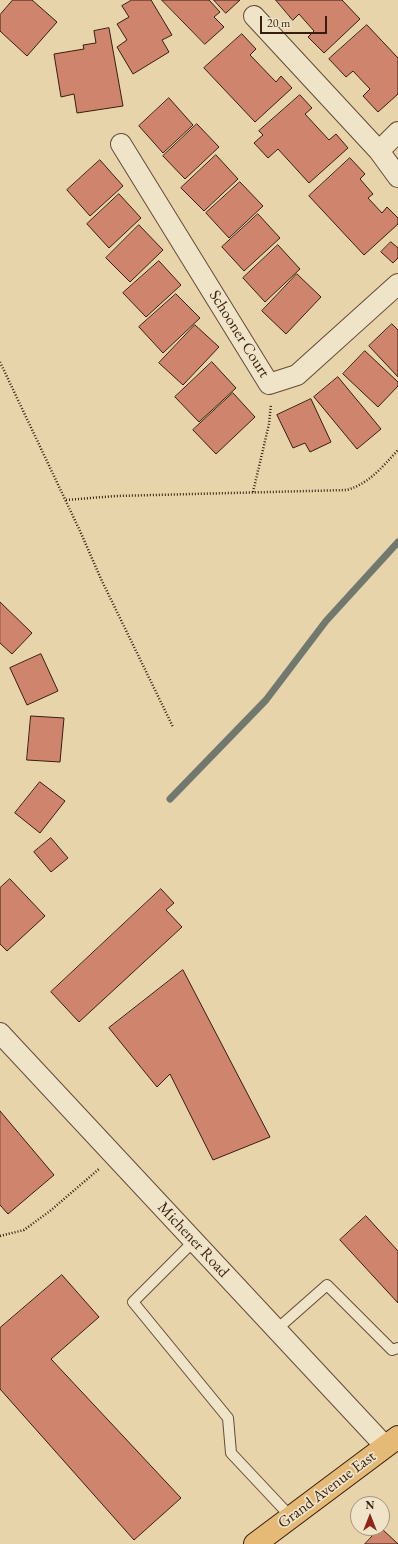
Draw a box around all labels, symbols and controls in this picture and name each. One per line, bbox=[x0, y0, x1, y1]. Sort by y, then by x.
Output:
scale bar bbox=[262, 8, 329, 34]
text: 20 m bbox=[267, 15, 290, 31]
street label: Schooner Court bbox=[205, 287, 273, 381]
street label: Michener Road bbox=[153, 1198, 233, 1282]
street label: Grand Avenue East bbox=[274, 1447, 380, 1533]
north arrow bbox=[350, 1496, 390, 1536]
text: N bbox=[366, 1498, 374, 1512]

